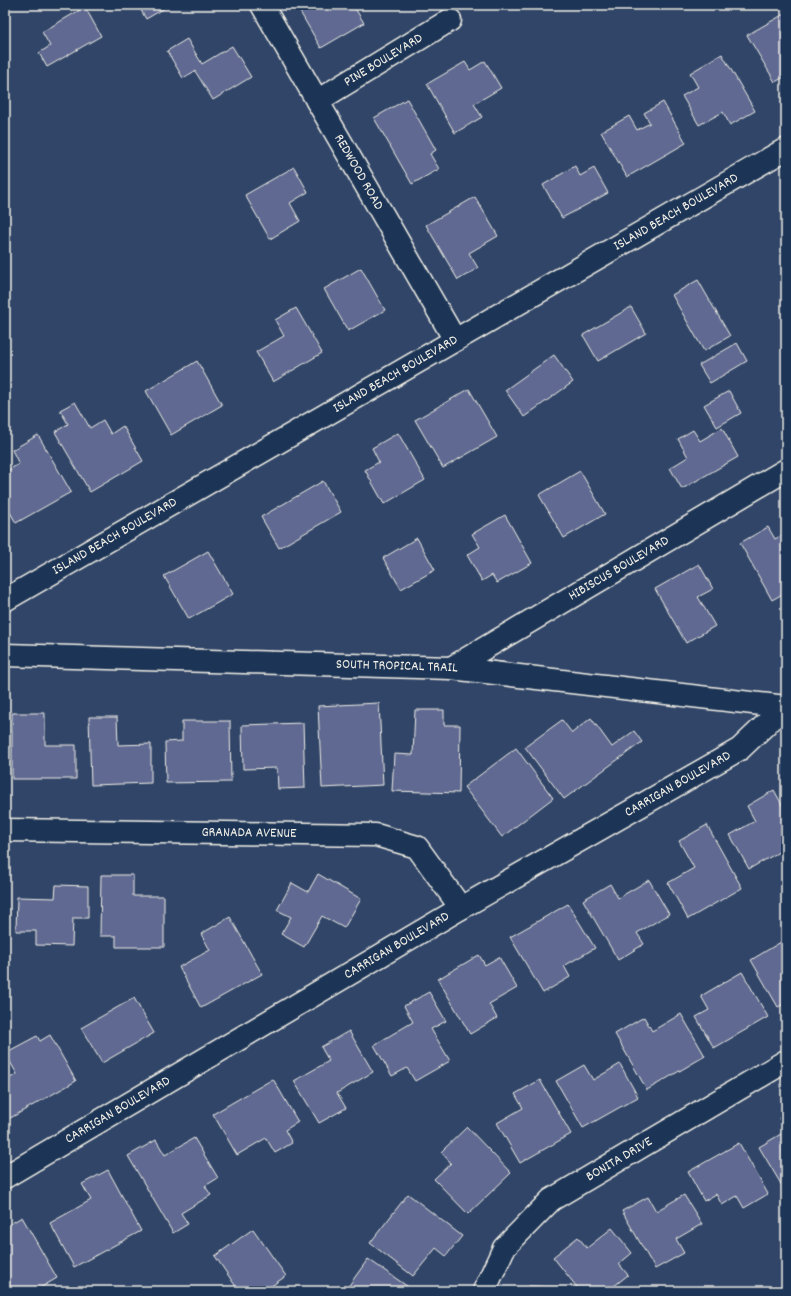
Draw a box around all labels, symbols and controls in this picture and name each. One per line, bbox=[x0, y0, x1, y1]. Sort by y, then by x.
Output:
street label: PINE BOULEVARD bbox=[340, 29, 427, 92]
street label: REDWOOD ROAD bbox=[329, 131, 388, 214]
street label: ISLAND BEACH BOULEVARD bbox=[610, 168, 742, 256]
street label: ISLAND BEACH BOULEVARD bbox=[329, 330, 462, 418]
street label: ISLAND BEACH BOULEVARD bbox=[49, 493, 181, 580]
street label: HIBISCUS BOULEVARD bbox=[565, 531, 673, 606]
street label: SOUTH TROPICAL TRAIL bbox=[336, 655, 459, 679]
street label: CARRIGAN BOULEVARD bbox=[621, 746, 735, 823]
street label: GRANADA AVENUE bbox=[201, 823, 297, 844]
street label: CARRIGAN BOULEVARD bbox=[340, 907, 453, 985]
street label: CARRIGAN BOULEVARD bbox=[61, 1071, 174, 1149]
street label: BONITA DRIVE bbox=[582, 1132, 657, 1187]

